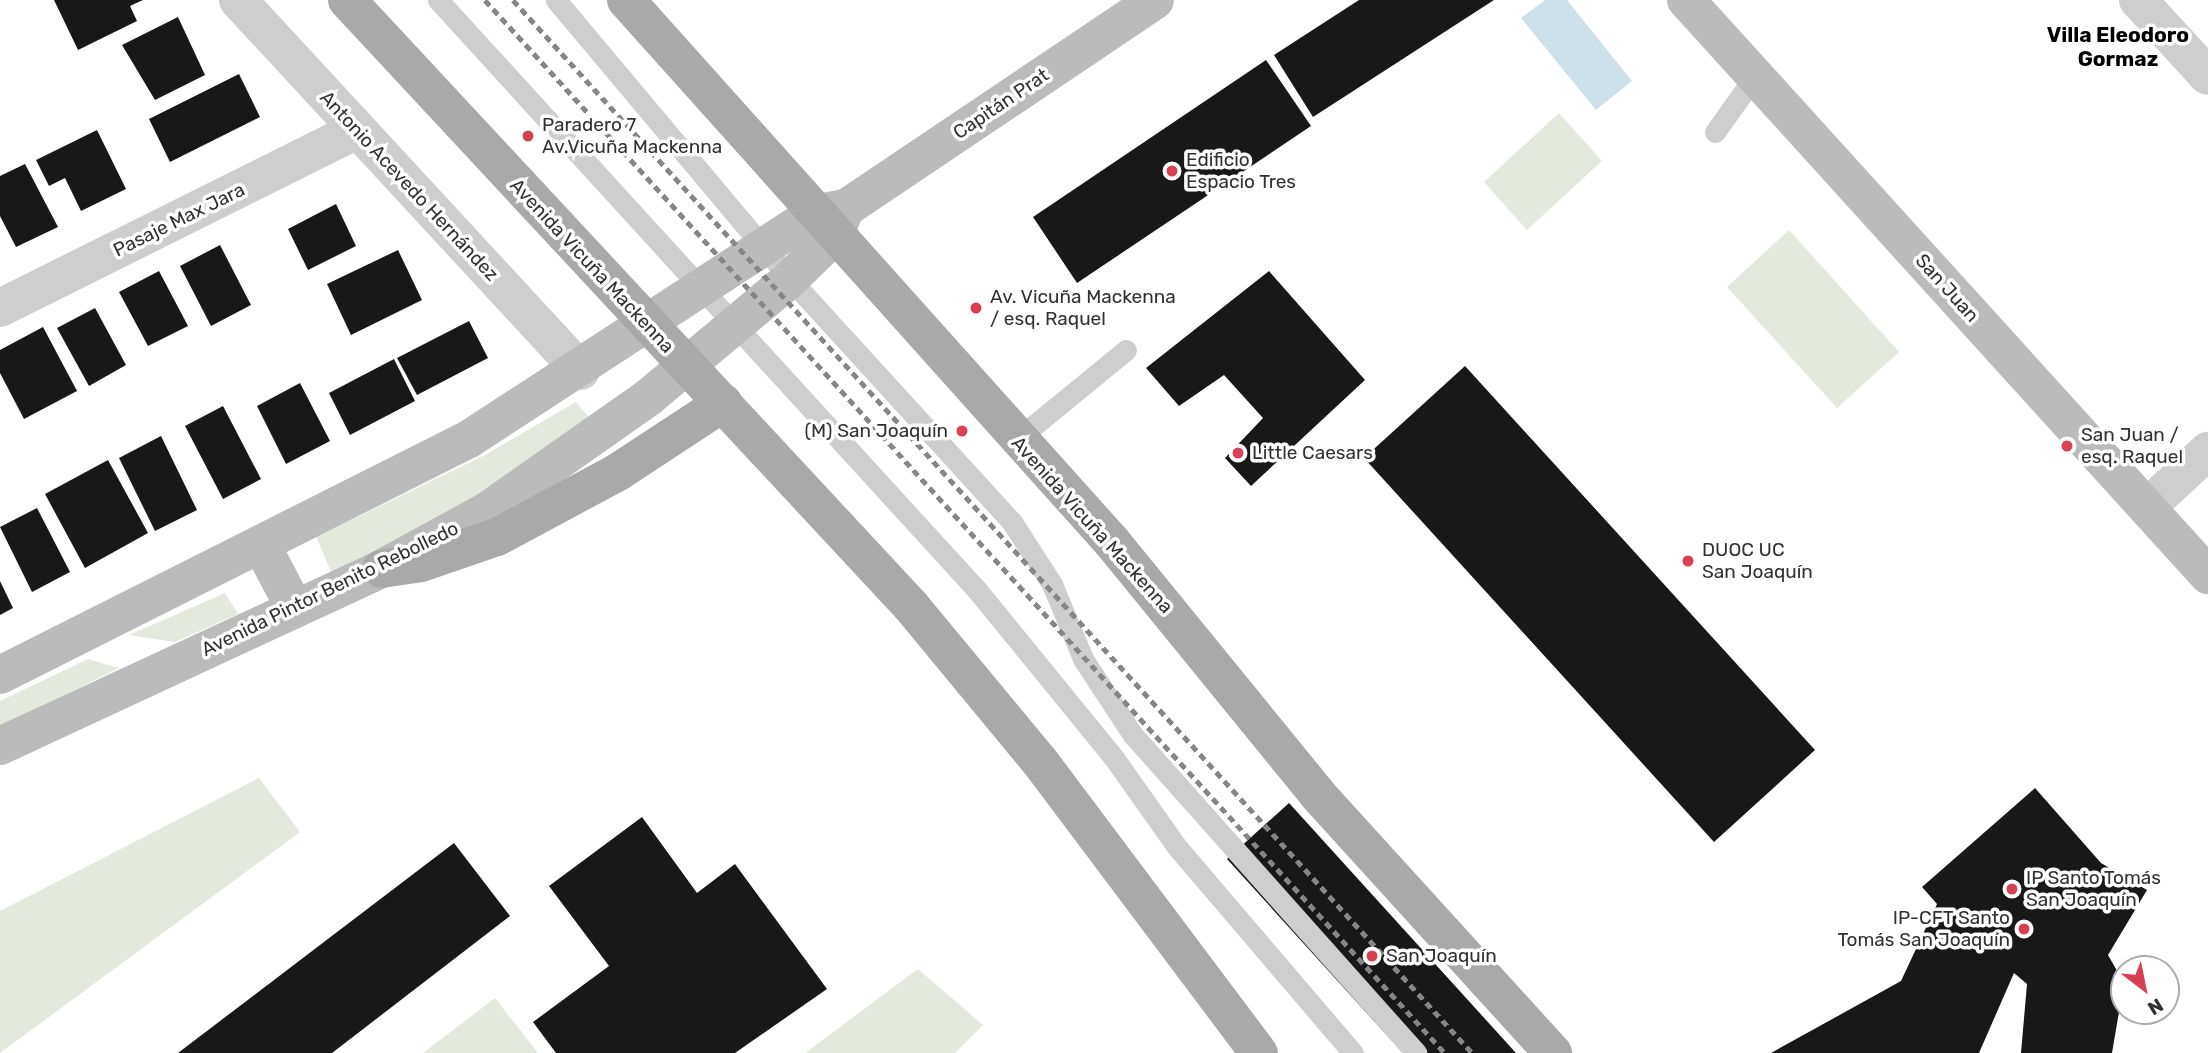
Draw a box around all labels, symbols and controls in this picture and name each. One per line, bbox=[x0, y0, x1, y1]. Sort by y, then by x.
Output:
district label: Villa Eleodoro Gormaz bbox=[2047, 22, 2189, 72]
street label: Capitán Prat bbox=[949, 64, 1053, 144]
street label: Antonio Acevedo Hernández bbox=[315, 86, 503, 286]
place label: Paradero 7 Av.Vicuña Mackenna bbox=[542, 114, 722, 158]
marker: Paradero 7 Av.Vicuña Mackenna bbox=[520, 128, 536, 144]
place label: Edificio Espacio Tres bbox=[1186, 149, 1296, 193]
marker: Edificio Espacio Tres bbox=[1164, 163, 1180, 179]
street label: Avenida Vicuña Mackenna bbox=[505, 174, 679, 358]
street label: Pasaje Max Jara bbox=[110, 178, 248, 262]
street label: San Juan bbox=[1910, 249, 1984, 327]
place label: Av. Vicuña Mackenna / esq. Raquel bbox=[990, 286, 1176, 330]
marker: Av. Vicuña Mackenna / esq. Raquel bbox=[968, 300, 984, 316]
place label: (M) San Joaquín bbox=[805, 420, 948, 442]
marker: (M) San Joaquín bbox=[954, 423, 970, 439]
place label: San Juan / esq. Raquel bbox=[2081, 424, 2183, 468]
street label: Avenida Vicuña Mackenna bbox=[1006, 432, 1178, 618]
marker: San Juan / esq. Raquel bbox=[2059, 438, 2075, 454]
place label: Little Caesars bbox=[1252, 442, 1373, 464]
marker: Little Caesars bbox=[1230, 445, 1246, 461]
street label: Avenida Pintor Benito Rebolledo bbox=[198, 517, 462, 661]
place label: DUOC UC San Joaquín bbox=[1702, 539, 1813, 583]
marker: DUOC UC San Joaquín bbox=[1680, 553, 1696, 569]
place label: IP Santo Tomás San Joaquín bbox=[2026, 867, 2162, 911]
marker: IP Santo Tomás San Joaquín bbox=[2004, 881, 2020, 897]
place label: IP-CFT Santo Tomás San Joaquín bbox=[1837, 907, 2010, 951]
marker: IP-CFT Santo Tomás San Joaquín bbox=[2016, 921, 2032, 937]
place label: San Joaquín bbox=[1386, 945, 1497, 967]
marker: San Joaquín bbox=[1364, 948, 1380, 964]
north arrow bbox=[2110, 955, 2180, 1025]
text: N bbox=[2143, 993, 2167, 1020]

